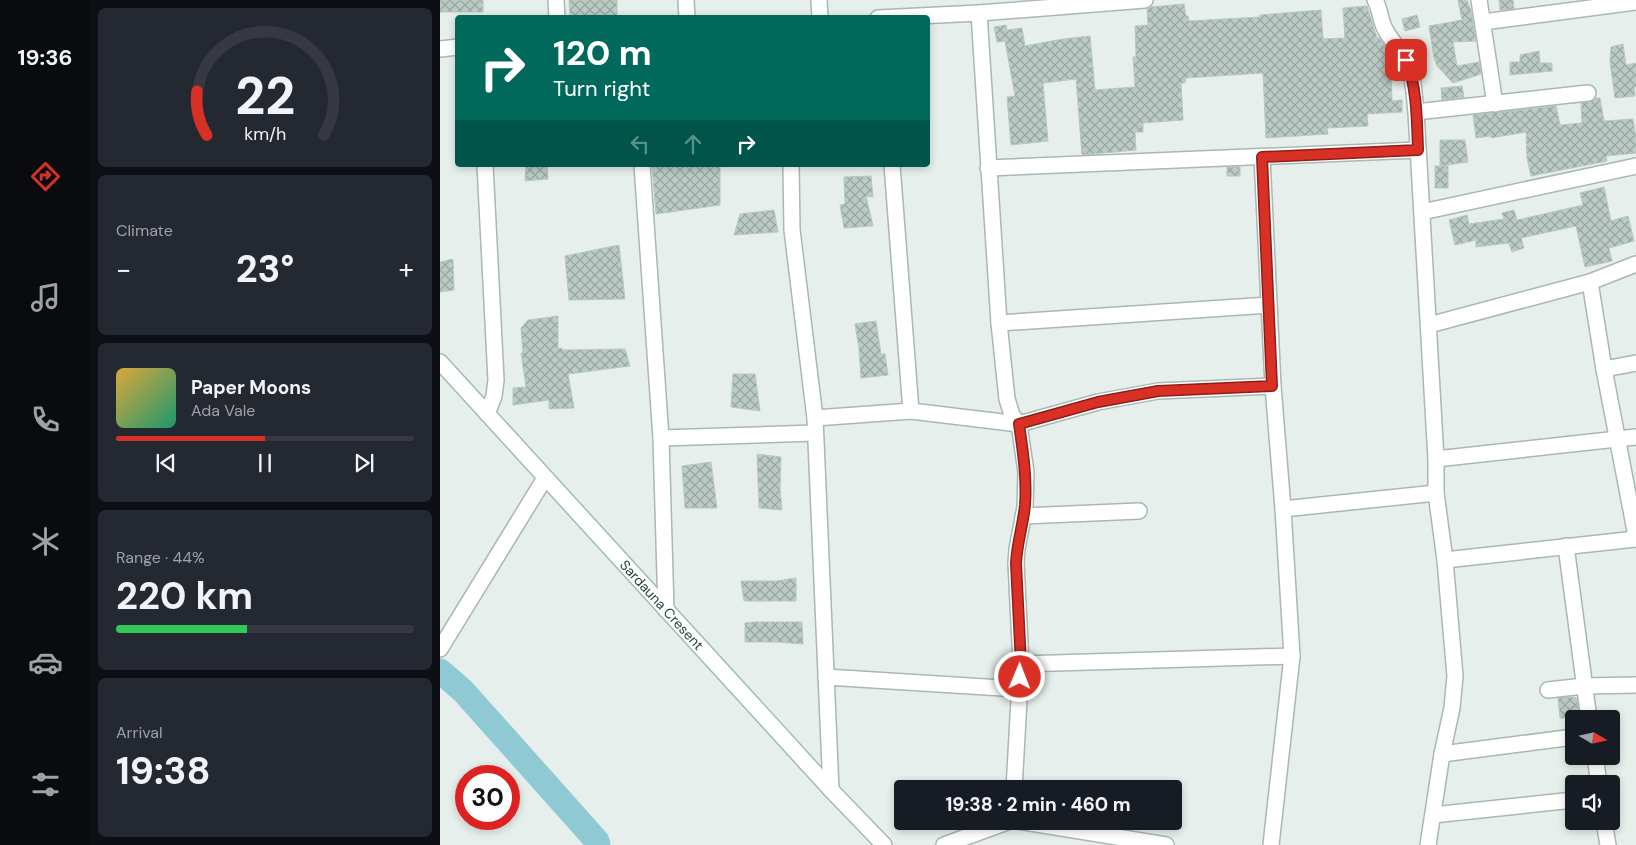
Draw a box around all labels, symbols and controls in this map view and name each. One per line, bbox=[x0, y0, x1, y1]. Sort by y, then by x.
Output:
text: 120 m bbox=[553, 30, 652, 76]
icon: right bbox=[470, 35, 535, 100]
pin bbox=[1385, 39, 1427, 81]
text: 19:36 bbox=[18, 43, 72, 72]
icon: arrive bbox=[1392, 46, 1420, 74]
text: 22 bbox=[235, 62, 295, 130]
text: Turn right bbox=[553, 74, 650, 103]
text: km/h bbox=[244, 122, 286, 146]
icon: left bbox=[626, 130, 654, 158]
icon: ahead bbox=[679, 130, 707, 158]
icon: right bbox=[732, 130, 760, 158]
icon: directions bbox=[28, 159, 63, 194]
text: Climate bbox=[116, 220, 173, 241]
text: 23° bbox=[236, 244, 294, 294]
text: − bbox=[116, 251, 131, 288]
text: + bbox=[399, 251, 414, 288]
icon: music bbox=[28, 280, 63, 315]
text: Paper Moons bbox=[191, 375, 311, 400]
text: Ada Vale bbox=[191, 400, 255, 421]
icon: phone bbox=[28, 402, 63, 437]
icon: previous bbox=[152, 449, 180, 477]
icon: pause bbox=[251, 449, 279, 477]
icon: next bbox=[350, 449, 378, 477]
icon: climate bbox=[28, 524, 63, 559]
text: Range · 44% bbox=[116, 547, 204, 568]
street label: Sardauna Cresent bbox=[616, 556, 708, 654]
text: 220 km bbox=[116, 571, 253, 621]
icon: car bbox=[28, 645, 63, 680]
position arrow bbox=[993, 650, 1045, 702]
north arrow bbox=[1565, 710, 1620, 765]
map controls bbox=[1565, 710, 1620, 830]
text: Arrival bbox=[116, 722, 163, 743]
text: 19:38 bbox=[116, 746, 211, 796]
speed limit sign: 30 bbox=[455, 765, 520, 830]
icon: filters bbox=[28, 767, 63, 802]
button: sound bbox=[1565, 775, 1620, 830]
text: 19:38 · 2 min · 460 m bbox=[945, 792, 1131, 817]

